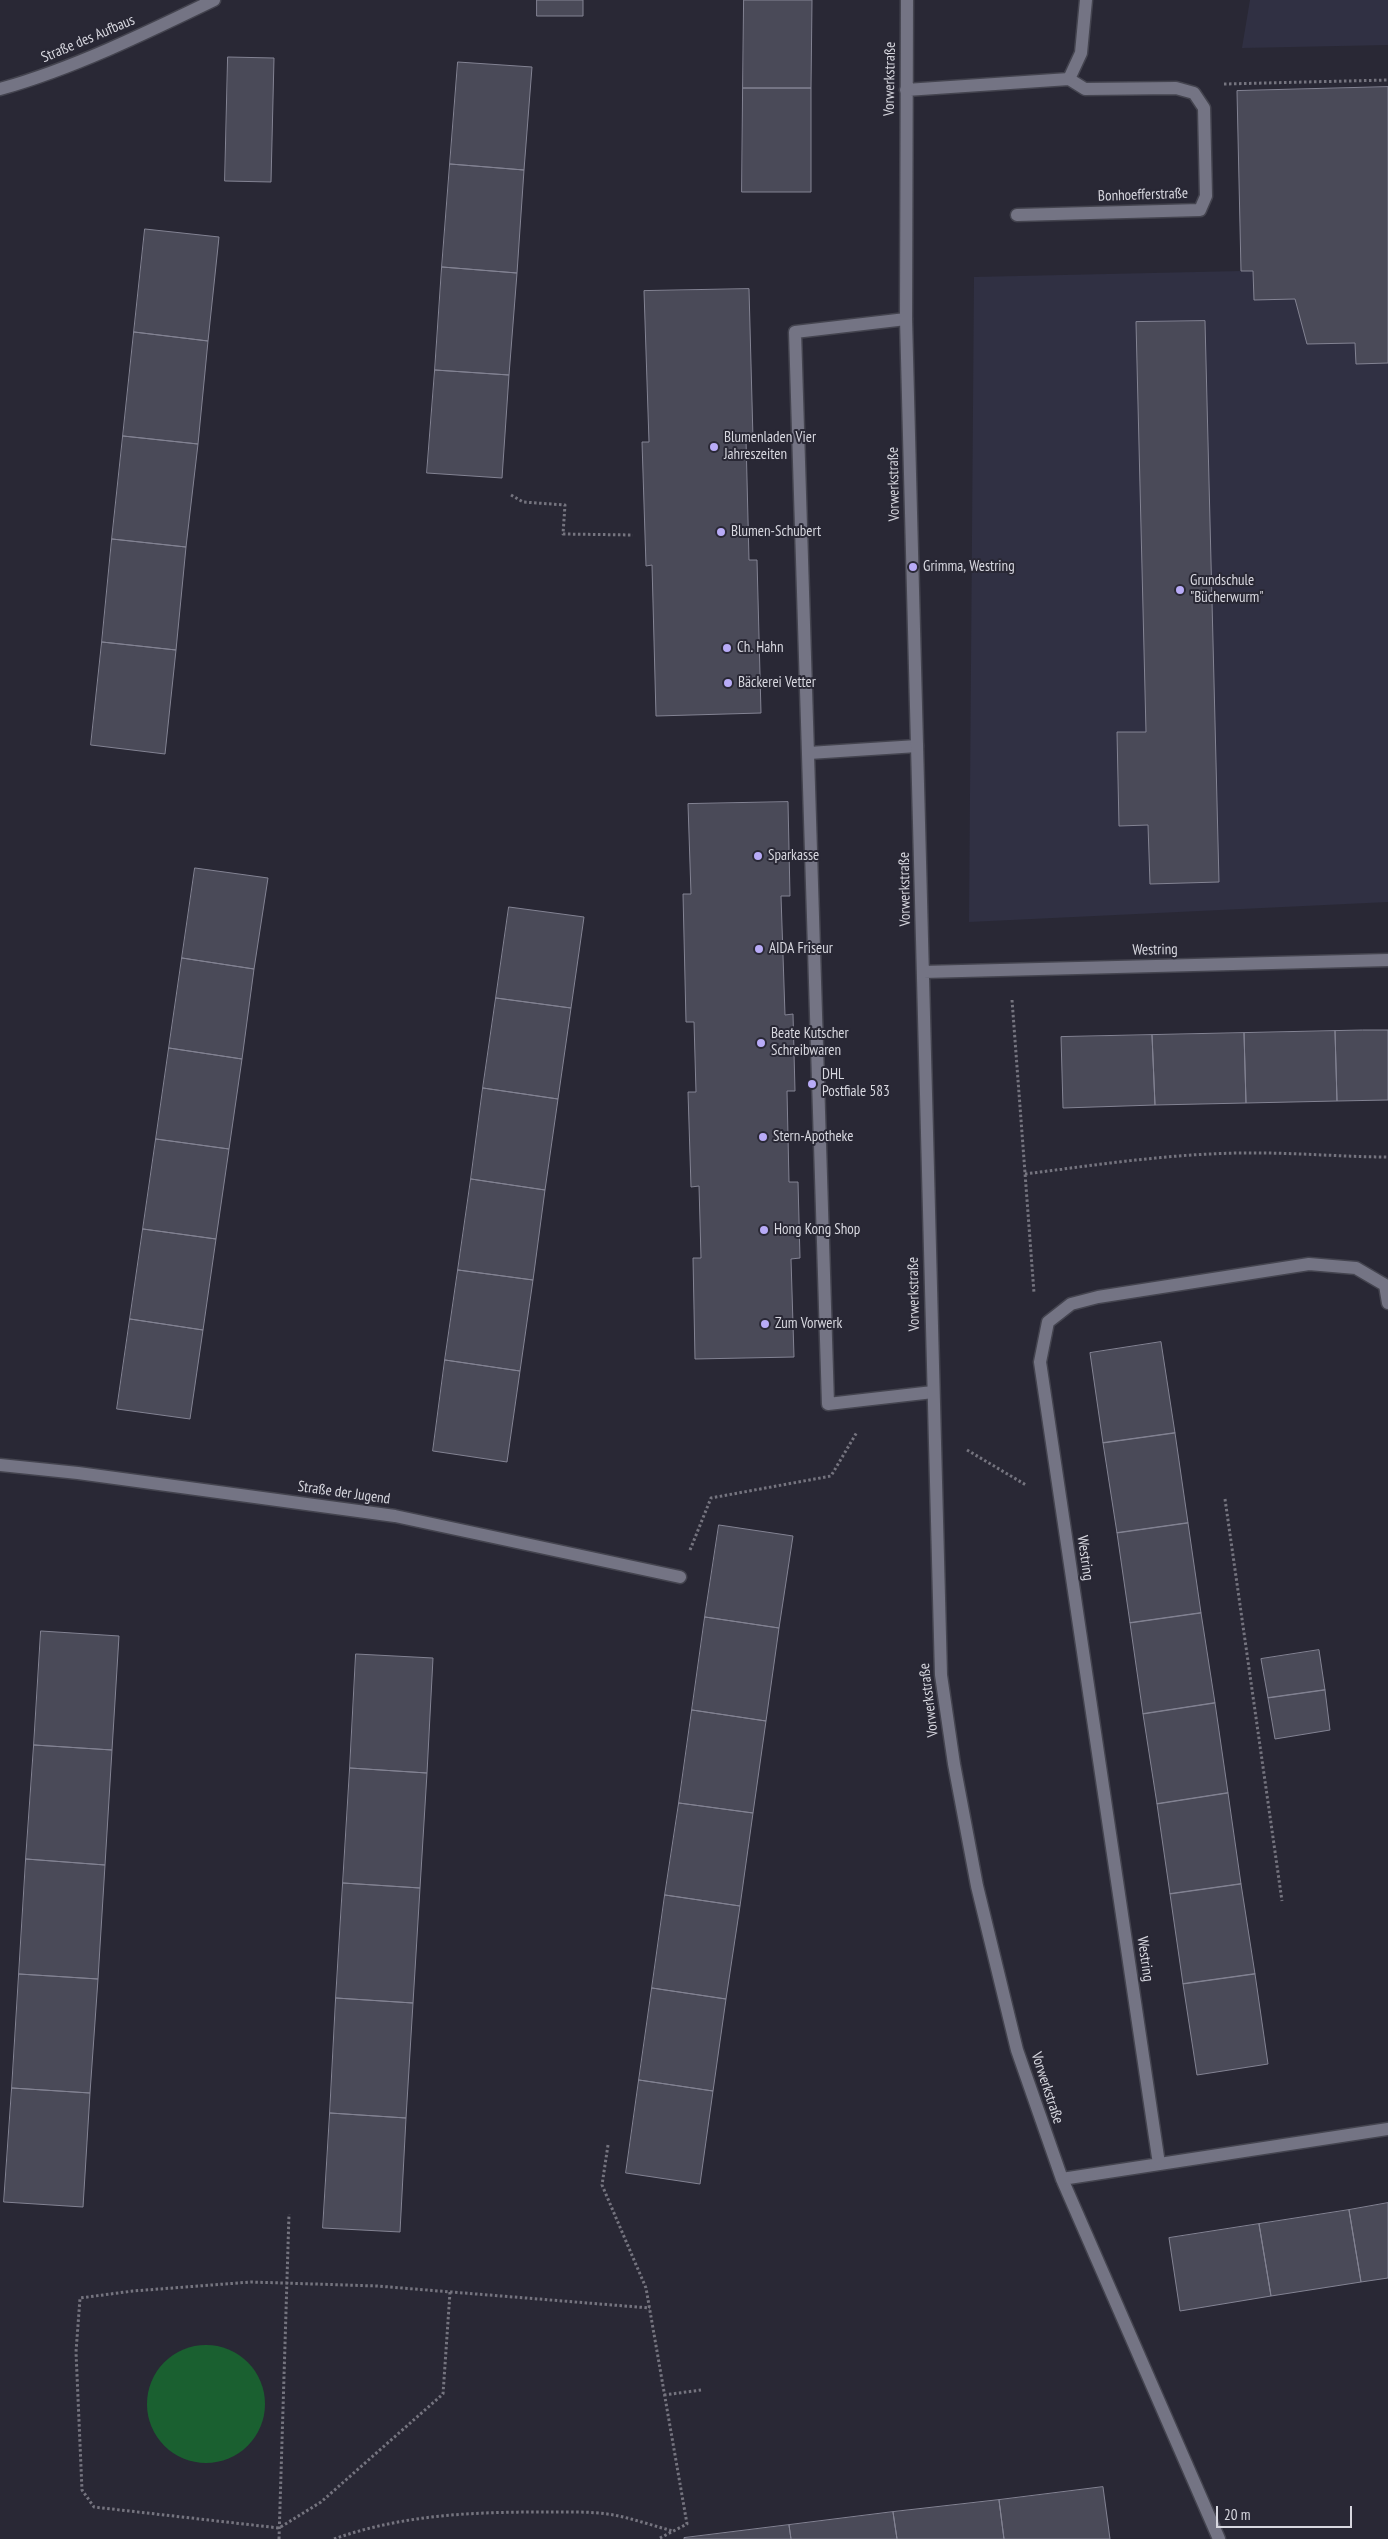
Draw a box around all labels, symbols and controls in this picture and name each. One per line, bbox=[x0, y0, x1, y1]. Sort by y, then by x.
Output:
street label: Straße des Aufbaus bbox=[39, 11, 137, 67]
street label: Vorwerkstraße bbox=[880, 42, 900, 116]
street label: Bonhoefferstraße bbox=[1098, 184, 1188, 206]
place label: Blumenladen Vier Jahreszeiten bbox=[724, 429, 816, 464]
marker: Blumenladen Vier Jahreszeiten bbox=[708, 441, 720, 453]
street label: Vorwerkstraße bbox=[884, 447, 904, 521]
place label: Blumen-Schubert bbox=[731, 523, 821, 541]
marker: Blumen-Schubert bbox=[715, 526, 727, 538]
place label: Grimma, Westring bbox=[923, 558, 1015, 576]
marker: Grimma, Westring bbox=[907, 561, 919, 573]
place label: Grundschule "Bücherwurm" bbox=[1190, 572, 1264, 607]
marker: Grundschule "Bücherwurm" bbox=[1174, 584, 1186, 596]
place label: Ch. Hahn bbox=[737, 639, 784, 657]
marker: Ch. Hahn bbox=[721, 642, 733, 654]
place label: Bäckerei Vetter bbox=[738, 674, 816, 692]
marker: Bäckerei Vetter bbox=[722, 677, 734, 689]
place label: Sparkasse bbox=[768, 847, 819, 865]
marker: Sparkasse bbox=[752, 850, 764, 862]
street label: Vorwerkstraße bbox=[895, 852, 915, 926]
place label: AIDA Friseur bbox=[769, 940, 833, 958]
street label: Westring bbox=[1132, 941, 1178, 959]
marker: AIDA Friseur bbox=[753, 943, 765, 955]
place label: Beate Kutscher Schreibwaren bbox=[771, 1025, 849, 1060]
marker: Beate Kutscher Schreibwaren bbox=[755, 1037, 767, 1049]
place label: DHL Postfiale 583 bbox=[822, 1066, 890, 1101]
marker: DHL Postfiale 583 bbox=[806, 1078, 818, 1090]
place label: Stern-Apotheke bbox=[773, 1128, 853, 1146]
marker: Stern-Apotheke bbox=[757, 1131, 769, 1143]
place label: Hong Kong Shop bbox=[774, 1221, 860, 1239]
marker: Hong Kong Shop bbox=[758, 1224, 770, 1236]
street label: Vorwerkstraße bbox=[904, 1257, 924, 1331]
place label: Zum Vorwerk bbox=[775, 1315, 842, 1333]
marker: Zum Vorwerk bbox=[759, 1318, 771, 1330]
street label: Straße der Jugend bbox=[297, 1478, 391, 1508]
street label: Westring bbox=[1073, 1534, 1097, 1582]
street label: Vorwerkstraße bbox=[916, 1662, 942, 1738]
street label: Westring bbox=[1133, 1935, 1157, 1983]
street label: Vorwerkstraße bbox=[1027, 2050, 1067, 2126]
scale bar bbox=[1218, 2496, 1354, 2528]
text: 20 m bbox=[1224, 2505, 1250, 2524]

